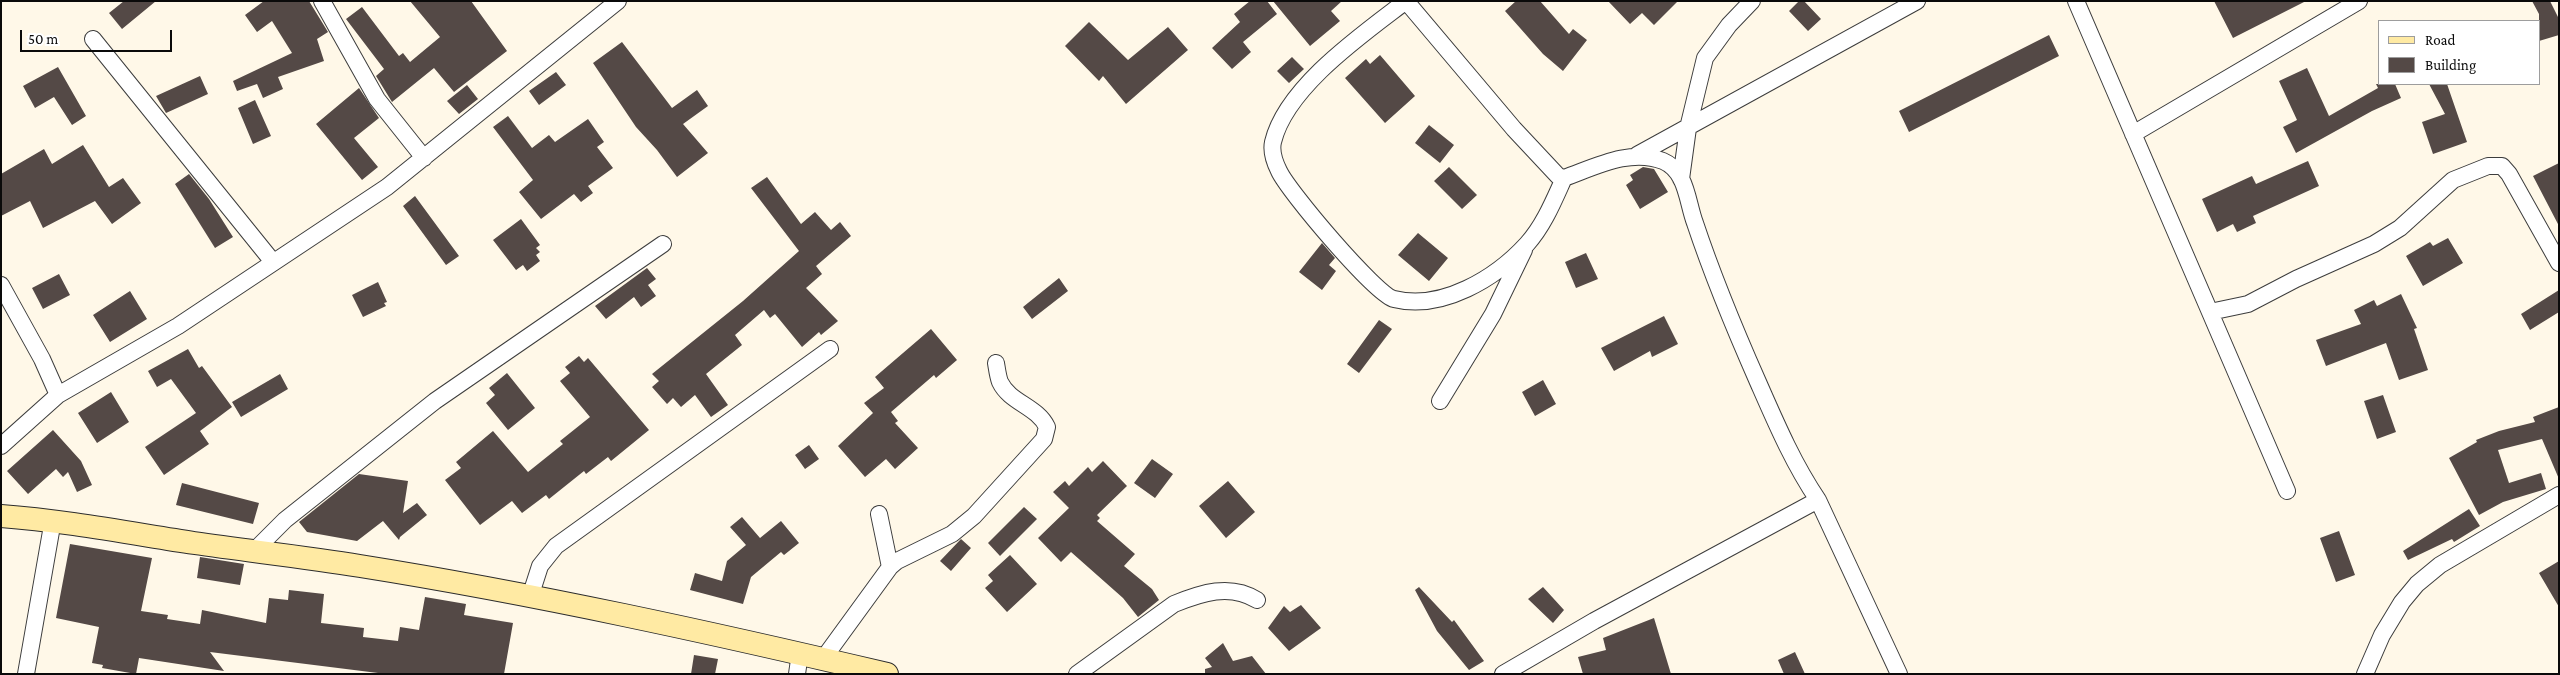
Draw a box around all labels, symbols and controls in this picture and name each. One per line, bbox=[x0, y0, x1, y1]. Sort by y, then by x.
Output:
scale bar bbox=[22, 20, 175, 52]
legend bbox=[2378, 20, 2540, 85]
text: 50 m bbox=[28, 31, 58, 47]
text: Road bbox=[2425, 32, 2455, 48]
text: Building bbox=[2425, 57, 2476, 73]

